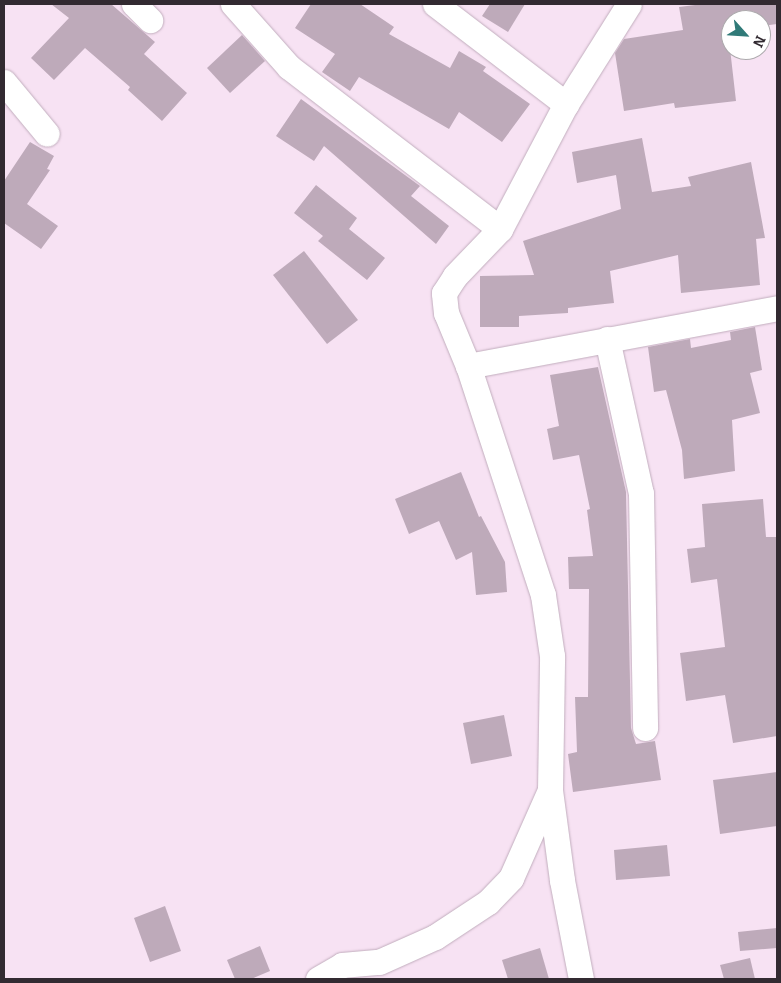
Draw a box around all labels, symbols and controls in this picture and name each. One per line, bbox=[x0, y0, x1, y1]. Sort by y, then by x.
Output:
north arrow bbox=[721, 10, 771, 60]
text: N bbox=[749, 33, 769, 50]

